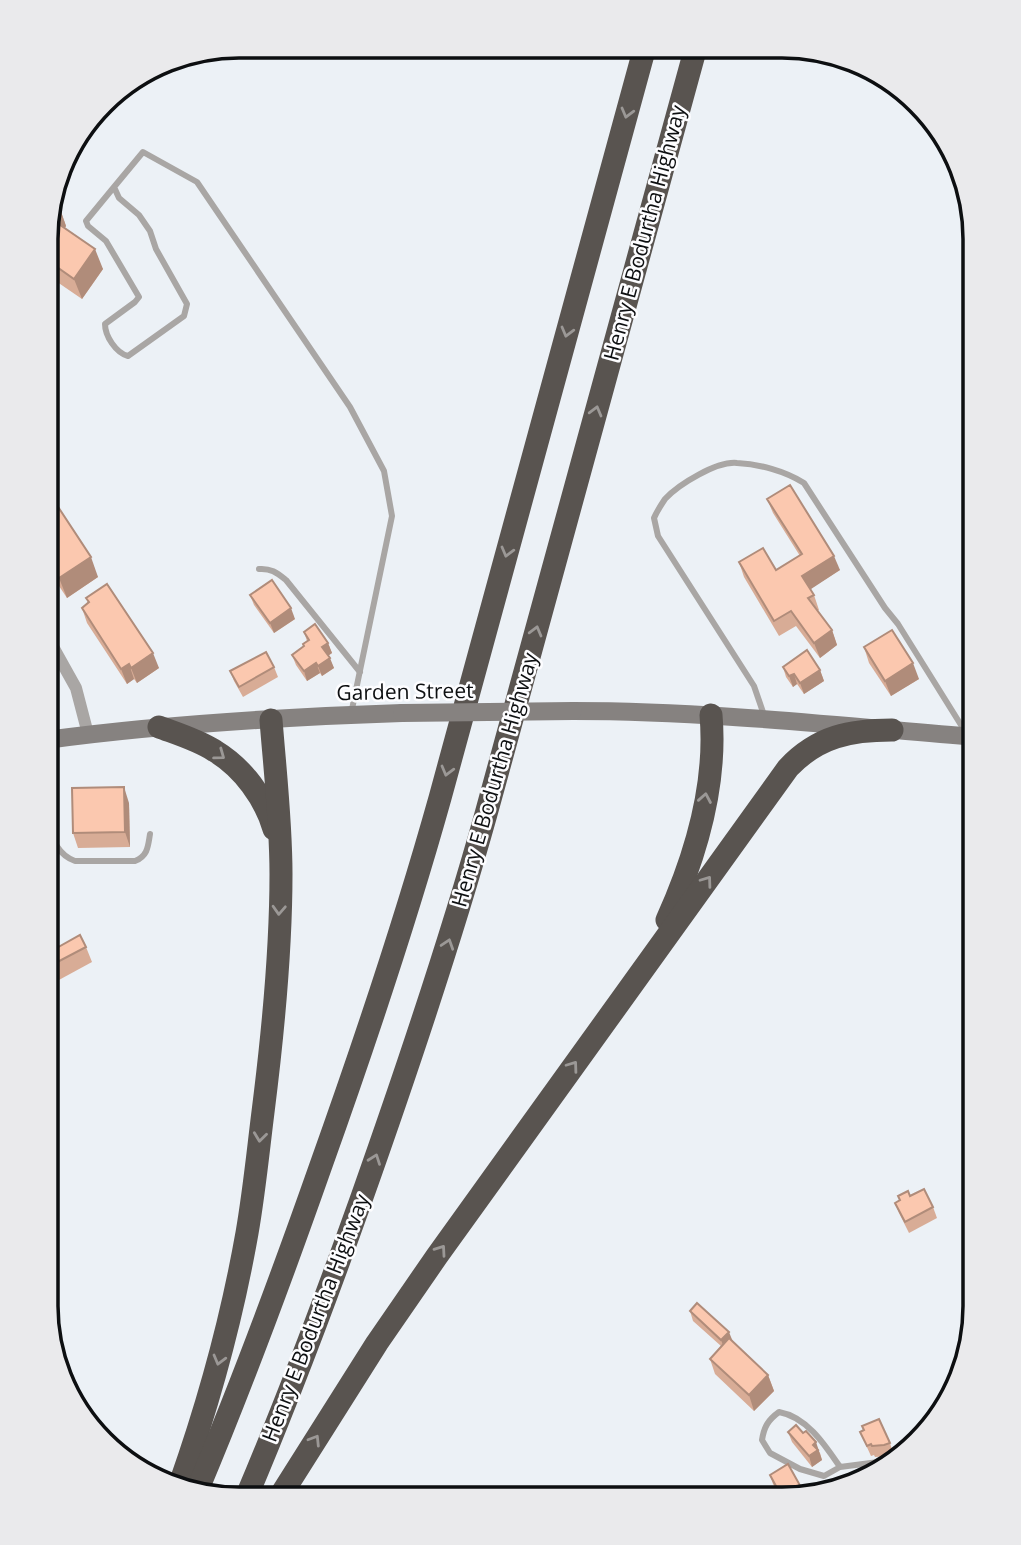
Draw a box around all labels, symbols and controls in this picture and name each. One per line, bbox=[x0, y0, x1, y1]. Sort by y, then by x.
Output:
street label: Henry E Bodurtha Highway bbox=[596, 101, 692, 364]
one-way arrow bbox=[621, 106, 635, 118]
one-way arrow bbox=[561, 326, 575, 338]
one-way arrow bbox=[588, 405, 602, 417]
one-way arrow bbox=[501, 545, 515, 557]
one-way arrow bbox=[528, 625, 543, 637]
street label: Henry E Bodurtha Highway bbox=[444, 649, 544, 910]
street label: Garden Street bbox=[336, 676, 474, 706]
one-way arrow bbox=[213, 747, 225, 759]
one-way arrow bbox=[441, 765, 455, 777]
one-way arrow bbox=[697, 792, 712, 804]
one-way arrow bbox=[698, 876, 711, 888]
one-way arrow bbox=[272, 905, 287, 916]
one-way arrow bbox=[440, 938, 454, 951]
one-way arrow bbox=[565, 1061, 577, 1073]
one-way arrow bbox=[253, 1131, 268, 1143]
one-way arrow bbox=[367, 1154, 381, 1166]
street label: Henry E Bodurtha Highway bbox=[255, 1189, 375, 1446]
one-way arrow bbox=[432, 1245, 445, 1258]
one-way arrow bbox=[213, 1354, 227, 1366]
one-way arrow bbox=[306, 1435, 319, 1448]

